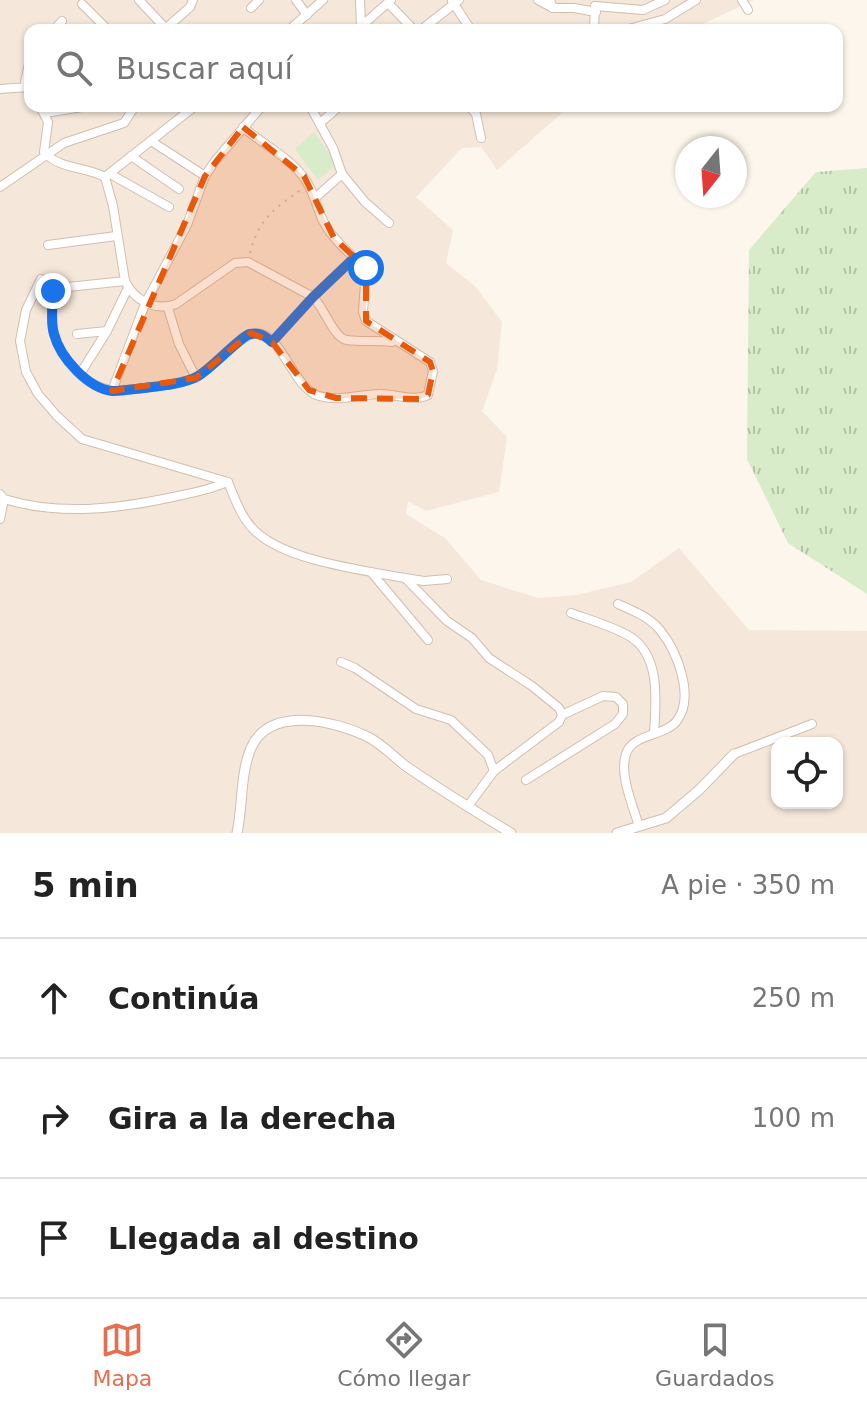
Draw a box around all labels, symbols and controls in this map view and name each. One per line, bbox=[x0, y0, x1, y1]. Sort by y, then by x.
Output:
search box bbox=[24, 24, 843, 112]
icon: search bbox=[52, 46, 96, 90]
text: Buscar aquí bbox=[116, 51, 293, 86]
north arrow bbox=[675, 136, 747, 208]
route start bbox=[348, 250, 384, 286]
route end bbox=[35, 273, 71, 309]
map controls bbox=[771, 737, 843, 809]
button: locate bbox=[771, 737, 843, 809]
text: 5 min bbox=[32, 865, 139, 905]
text: A pie · 350 m bbox=[661, 870, 835, 900]
icon: ahead bbox=[32, 976, 76, 1020]
text: Continúa bbox=[108, 981, 260, 1016]
text: 250 m bbox=[752, 983, 835, 1013]
icon: right bbox=[32, 1096, 76, 1140]
text: Gira a la derecha bbox=[108, 1101, 396, 1136]
text: 100 m bbox=[752, 1103, 835, 1133]
icon: arrive bbox=[32, 1216, 76, 1260]
text: Llegada al destino bbox=[108, 1221, 419, 1256]
tab: Mapa bbox=[92, 1318, 152, 1391]
tab: Cómo llegar bbox=[337, 1318, 470, 1391]
tab: Guardados bbox=[655, 1318, 775, 1391]

